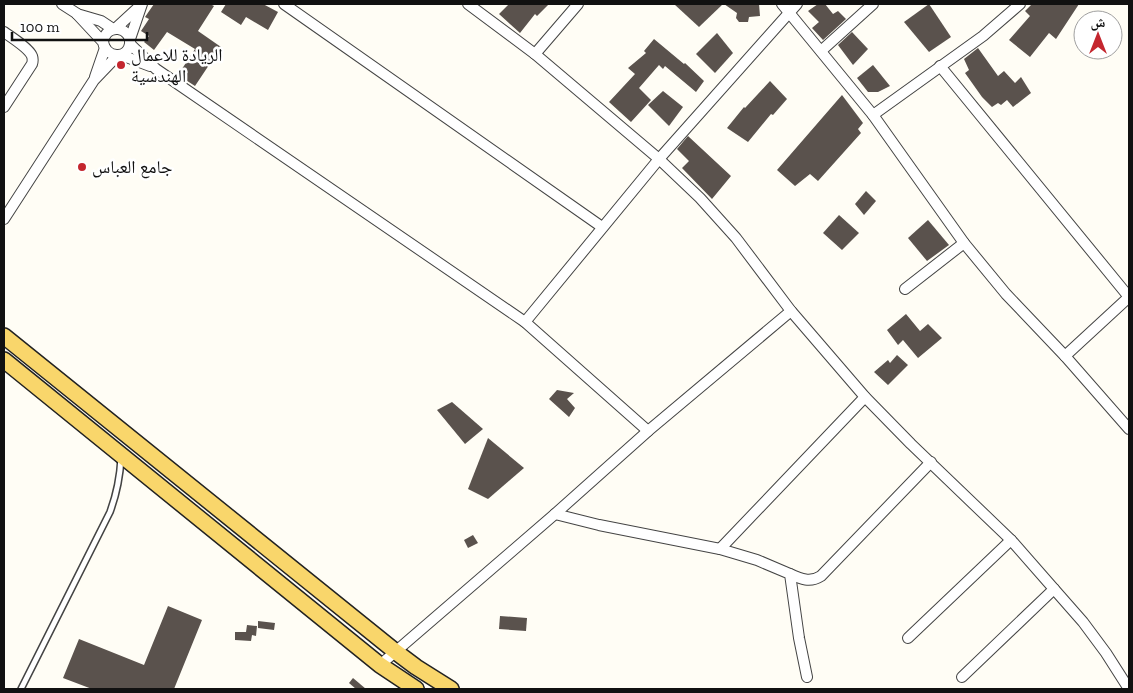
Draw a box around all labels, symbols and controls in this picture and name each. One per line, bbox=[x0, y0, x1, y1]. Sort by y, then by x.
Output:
scale bar bbox=[12, 10, 148, 42]
north arrow bbox=[1073, 10, 1123, 60]
text: ش bbox=[1091, 14, 1106, 31]
text: 100 m bbox=[20, 18, 59, 36]
place label: الريادة للاعمال الهندسية bbox=[131, 44, 223, 87]
marker: الريادة للاعمال الهندسية bbox=[115, 59, 127, 71]
place label: جامع العباس bbox=[92, 156, 172, 179]
marker: جامع العباس bbox=[76, 161, 88, 173]

